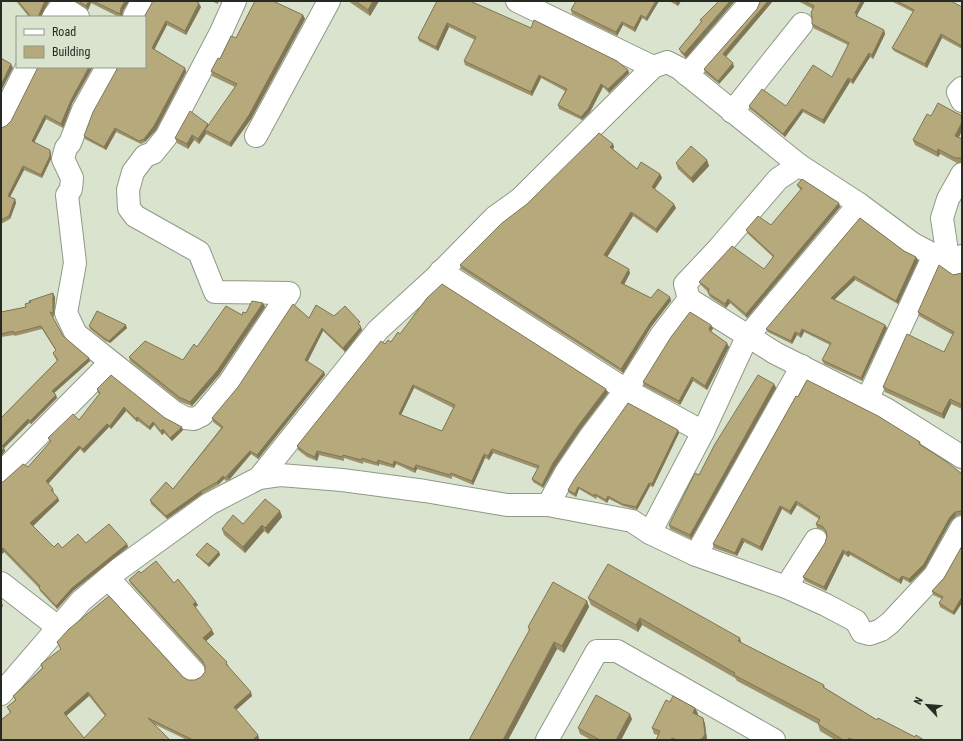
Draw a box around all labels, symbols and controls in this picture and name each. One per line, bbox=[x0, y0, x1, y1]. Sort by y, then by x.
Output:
legend bbox=[16, 16, 146, 68]
text: Road bbox=[52, 25, 76, 39]
text: Building bbox=[52, 45, 90, 59]
north arrow bbox=[907, 685, 947, 725]
text: N bbox=[911, 695, 926, 707]

